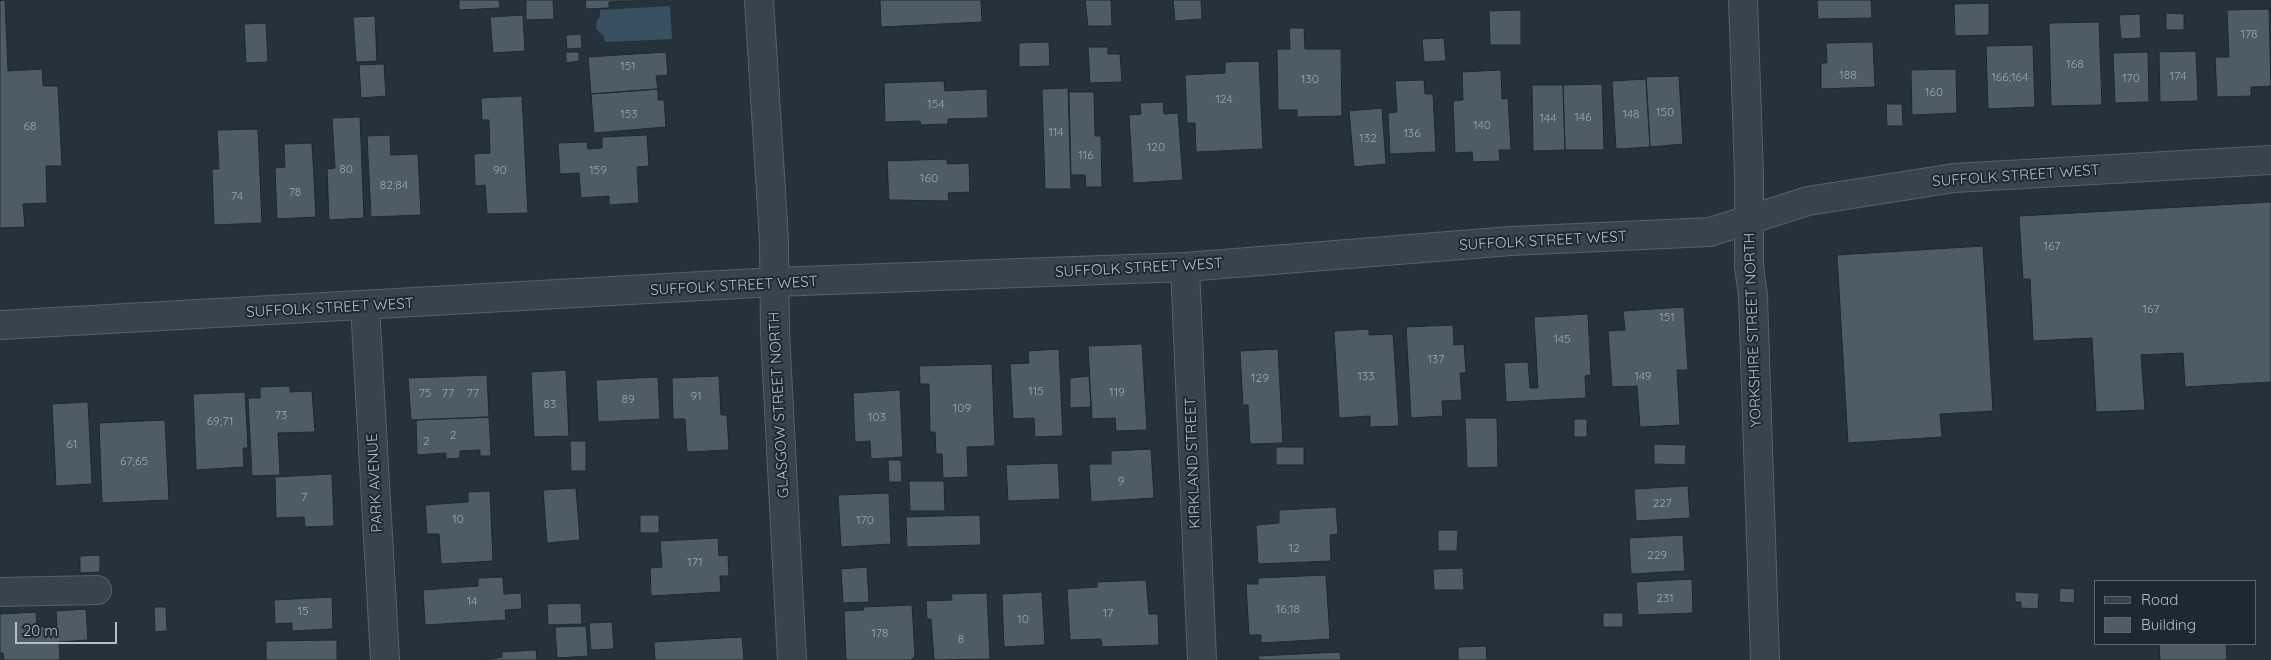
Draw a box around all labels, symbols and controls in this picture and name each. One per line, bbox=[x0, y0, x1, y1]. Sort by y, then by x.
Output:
house number: 178 bbox=[2240, 27, 2258, 41]
house number: 168 bbox=[2066, 57, 2084, 71]
house number: 151 bbox=[620, 59, 636, 73]
house number: 188 bbox=[1839, 68, 1857, 82]
house number: 174 bbox=[2170, 69, 2186, 83]
house number: 166;164 bbox=[1991, 70, 2029, 84]
house number: 170 bbox=[2122, 71, 2140, 85]
house number: 130 bbox=[1301, 72, 1319, 86]
house number: 160 bbox=[1925, 85, 1943, 99]
house number: 124 bbox=[1215, 92, 1233, 106]
house number: 154 bbox=[927, 97, 945, 111]
house number: 150 bbox=[1656, 105, 1674, 119]
house number: 153 bbox=[620, 107, 638, 121]
house number: 148 bbox=[1622, 107, 1640, 121]
house number: 146 bbox=[1574, 110, 1592, 124]
house number: 144 bbox=[1540, 111, 1556, 125]
house number: 140 bbox=[1473, 118, 1491, 132]
house number: 68 bbox=[24, 119, 36, 133]
house number: 114 bbox=[1048, 125, 1064, 139]
house number: 136 bbox=[1403, 126, 1421, 140]
house number: 132 bbox=[1359, 131, 1377, 145]
house number: 120 bbox=[1147, 140, 1165, 154]
house number: 116 bbox=[1078, 148, 1094, 162]
street label: SUFFOLK STREET WEST bbox=[1932, 161, 2100, 191]
house number: 80 bbox=[339, 162, 353, 176]
house number: 90 bbox=[493, 163, 507, 177]
house number: 159 bbox=[589, 163, 607, 177]
house number: 160 bbox=[920, 171, 938, 185]
house number: 82;84 bbox=[380, 178, 408, 192]
house number: 78 bbox=[289, 185, 301, 199]
house number: 74 bbox=[231, 189, 243, 203]
street label: SUFFOLK STREET WEST bbox=[1459, 228, 1627, 254]
street label: YORKSHIRE STREET NORTH bbox=[1741, 232, 1765, 428]
house number: 167 bbox=[2043, 239, 2061, 253]
street label: SUFFOLK STREET WEST bbox=[1055, 255, 1223, 281]
street label: SUFFOLK STREET WEST bbox=[650, 273, 818, 299]
street label: SUFFOLK STREET WEST bbox=[246, 295, 414, 321]
house number: 167 bbox=[2142, 302, 2160, 316]
house number: 151 bbox=[1659, 310, 1675, 324]
street label: GLASGOW STREET NORTH bbox=[765, 311, 793, 499]
house number: 145 bbox=[1553, 332, 1571, 346]
house number: 137 bbox=[1428, 352, 1444, 366]
house number: 133 bbox=[1357, 369, 1375, 383]
house number: 149 bbox=[1634, 369, 1652, 383]
house number: 129 bbox=[1251, 371, 1269, 385]
house number: 115 bbox=[1028, 384, 1044, 398]
house number: 119 bbox=[1109, 385, 1125, 399]
house number: 75 bbox=[419, 386, 431, 400]
house number: 77 bbox=[442, 386, 454, 400]
house number: 77 bbox=[467, 386, 479, 400]
house number: 91 bbox=[690, 389, 702, 403]
house number: 89 bbox=[621, 392, 635, 406]
house number: 83 bbox=[544, 397, 556, 411]
street label: KIRKLAND STREET bbox=[1182, 397, 1204, 529]
house number: 109 bbox=[953, 401, 971, 415]
house number: 73 bbox=[275, 408, 287, 422]
house number: 103 bbox=[868, 410, 886, 424]
house number: 69;71 bbox=[207, 414, 233, 428]
house number: 2 bbox=[450, 428, 456, 442]
street label: PARK AVENUE bbox=[363, 433, 387, 533]
house number: 2 bbox=[423, 434, 429, 448]
house number: 61 bbox=[67, 437, 77, 451]
house number: 67;65 bbox=[120, 454, 148, 468]
house number: 9 bbox=[1118, 474, 1124, 488]
house number: 7 bbox=[301, 490, 307, 504]
house number: 227 bbox=[1652, 496, 1672, 510]
house number: 10 bbox=[452, 512, 464, 526]
house number: 170 bbox=[856, 513, 874, 527]
house number: 12 bbox=[1288, 541, 1300, 555]
house number: 229 bbox=[1647, 548, 1667, 562]
house number: 171 bbox=[687, 555, 703, 569]
legend bbox=[2094, 580, 2256, 645]
text: Road bbox=[2141, 590, 2178, 609]
house number: 231 bbox=[1656, 591, 1674, 605]
house number: 14 bbox=[467, 594, 477, 608]
house number: 16;18 bbox=[1276, 602, 1300, 616]
house number: 15 bbox=[298, 604, 308, 618]
house number: 17 bbox=[1103, 606, 1113, 620]
scale bar bbox=[18, 612, 120, 644]
house number: 10 bbox=[1017, 612, 1029, 626]
text: Building bbox=[2141, 615, 2196, 634]
text: 20 m bbox=[23, 621, 58, 640]
house number: 178 bbox=[871, 626, 889, 640]
house number: 8 bbox=[958, 632, 964, 646]

